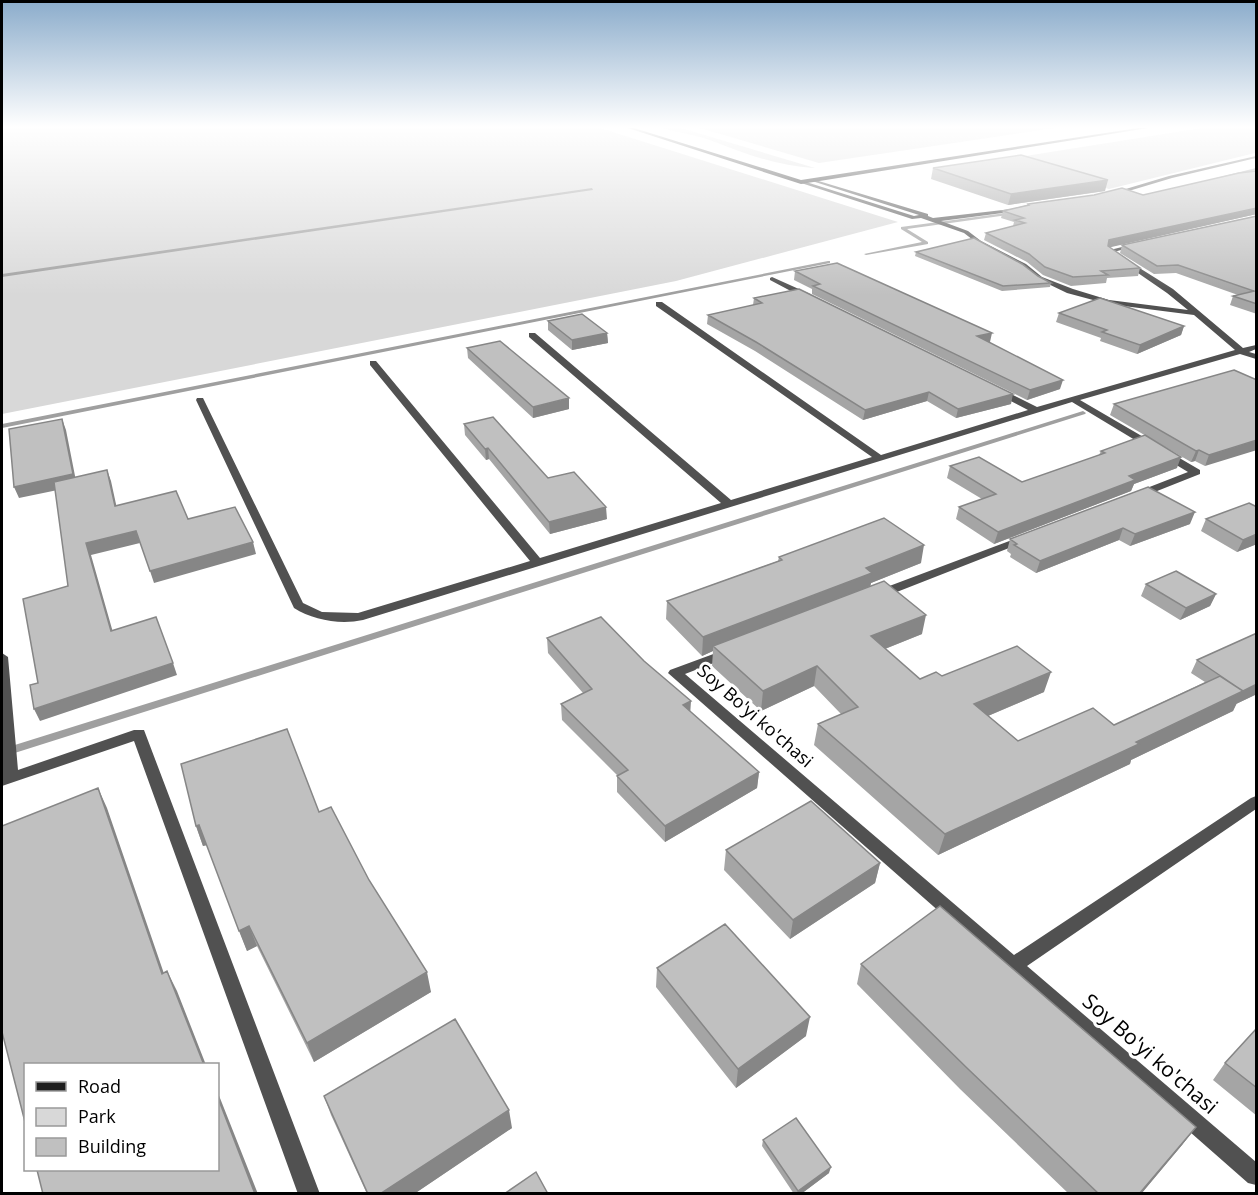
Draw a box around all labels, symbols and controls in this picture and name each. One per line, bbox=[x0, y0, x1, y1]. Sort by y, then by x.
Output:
street label: Soy Bo'yi ko'chasi bbox=[693, 658, 819, 772]
street label: Soy Bo'yi ko'chasi bbox=[1077, 987, 1224, 1120]
legend bbox=[24, 1063, 219, 1171]
text: Road bbox=[78, 1074, 121, 1098]
text: Park bbox=[78, 1104, 116, 1128]
text: Building bbox=[78, 1134, 146, 1158]

